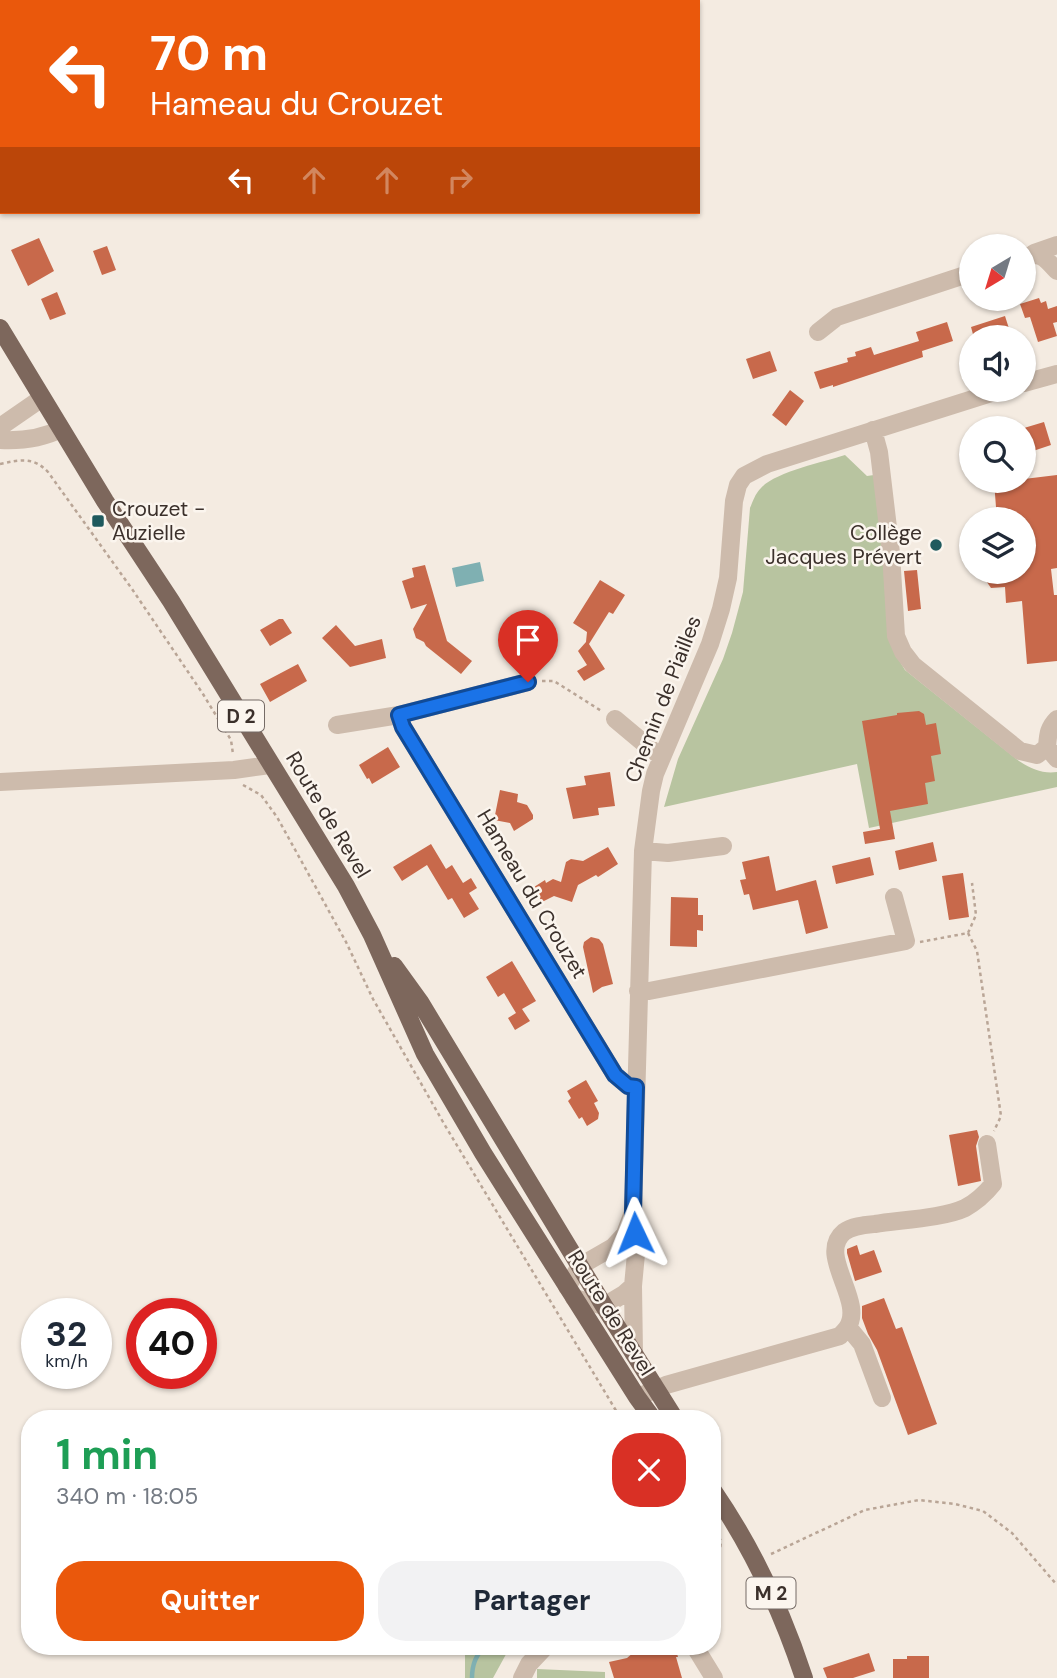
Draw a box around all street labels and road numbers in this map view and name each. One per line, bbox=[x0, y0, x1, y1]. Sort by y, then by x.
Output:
street label: Chemin de Piailles bbox=[618, 612, 708, 786]
road number: D 2 bbox=[218, 701, 264, 732]
street label: Route de Revel bbox=[279, 747, 377, 883]
street label: Hameau du Crouzet bbox=[470, 804, 594, 984]
street label: Route de Revel bbox=[561, 1245, 661, 1381]
road number: M 2 bbox=[746, 1578, 796, 1609]

